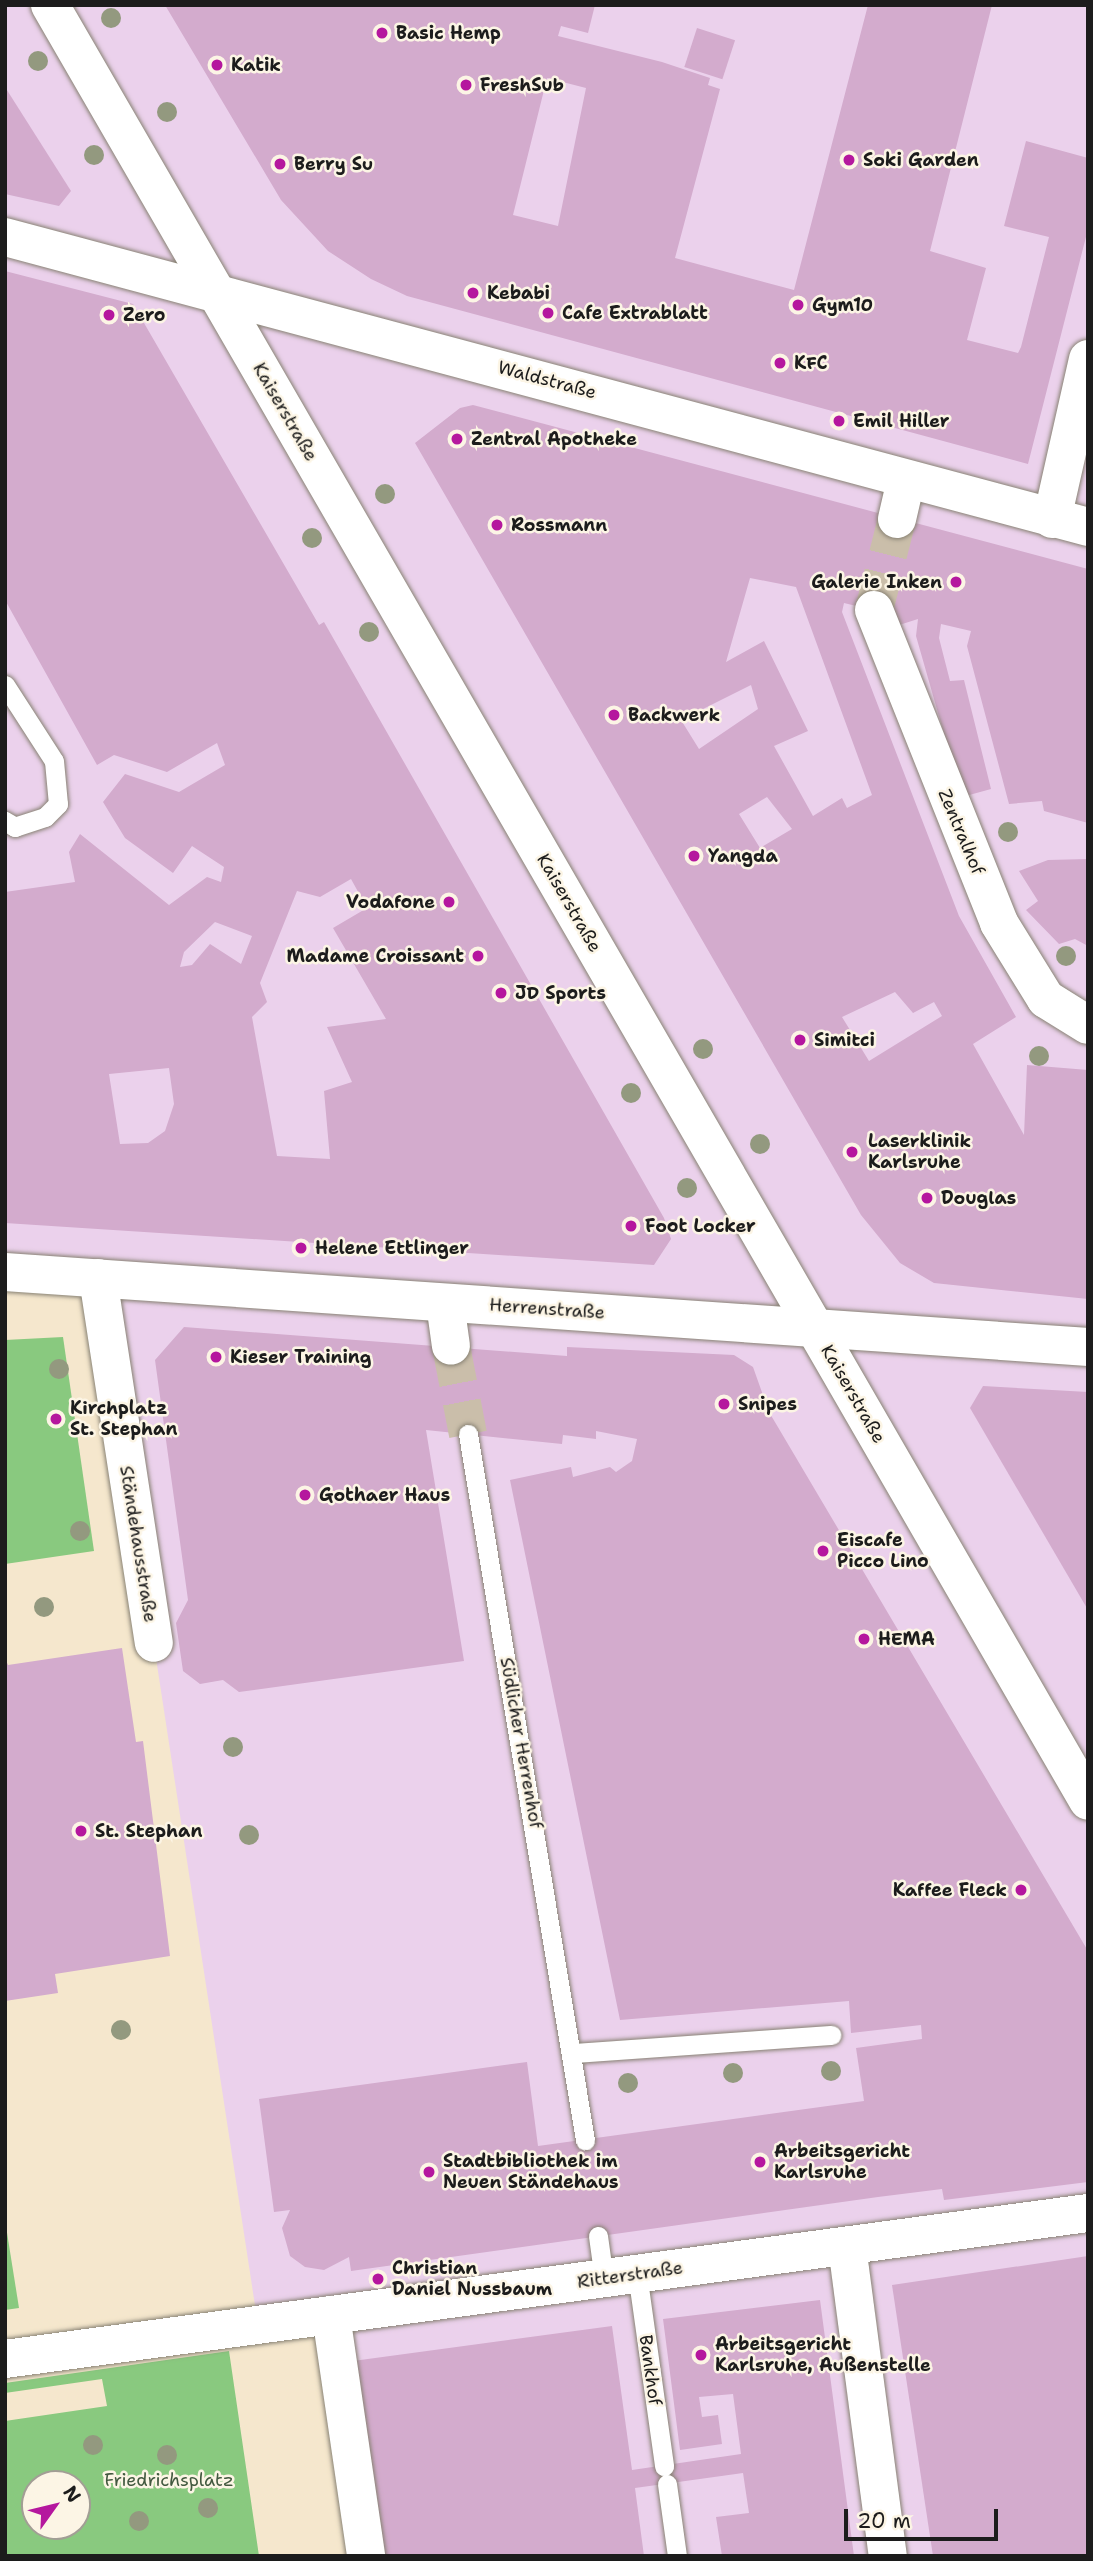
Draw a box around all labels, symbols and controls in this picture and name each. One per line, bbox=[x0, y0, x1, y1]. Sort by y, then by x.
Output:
place label: Basic Hemp bbox=[396, 22, 501, 44]
marker: Basic Hemp bbox=[374, 25, 390, 41]
place label: Katik bbox=[231, 54, 281, 76]
marker: Katik bbox=[209, 57, 225, 73]
place label: FreshSub bbox=[480, 74, 564, 96]
marker: FreshSub bbox=[458, 77, 474, 93]
place label: Soki Garden bbox=[863, 149, 979, 171]
marker: Soki Garden bbox=[841, 152, 857, 168]
place label: Berry Su bbox=[294, 153, 373, 175]
marker: Berry Su bbox=[272, 156, 288, 172]
place label: Kebabi bbox=[487, 282, 550, 304]
marker: Kebabi bbox=[465, 285, 481, 301]
place label: Gym10 bbox=[812, 294, 873, 316]
marker: Gym10 bbox=[790, 297, 806, 313]
place label: Cafe Extrablatt bbox=[562, 302, 708, 324]
place label: Zero bbox=[123, 304, 165, 326]
marker: Cafe Extrablatt bbox=[540, 305, 556, 321]
marker: Zero bbox=[101, 307, 117, 323]
place label: KFC bbox=[794, 352, 828, 374]
marker: KFC bbox=[772, 355, 788, 371]
street label: Waldstraße bbox=[495, 357, 599, 403]
street label: Kaiserstraße bbox=[248, 359, 322, 465]
place label: Emil Hiller bbox=[853, 410, 950, 432]
marker: Emil Hiller bbox=[831, 413, 847, 429]
place label: Zentral Apotheke bbox=[471, 428, 637, 450]
marker: Zentral Apotheke bbox=[449, 431, 465, 447]
place label: Rossmann bbox=[511, 514, 607, 536]
marker: Rossmann bbox=[489, 517, 505, 533]
place label: Galerie Inken bbox=[811, 571, 942, 593]
marker: Galerie Inken bbox=[948, 574, 964, 590]
place label: Backwerk bbox=[628, 704, 720, 726]
marker: Backwerk bbox=[606, 707, 622, 723]
street label: Zentralhof bbox=[933, 786, 989, 878]
place label: Yangda bbox=[708, 845, 778, 867]
marker: Yangda bbox=[686, 848, 702, 864]
street label: Kaiserstraße bbox=[532, 850, 606, 956]
place label: Vodafone bbox=[346, 891, 435, 913]
marker: Vodafone bbox=[441, 894, 457, 910]
place label: Madame Croissant bbox=[286, 945, 464, 967]
marker: Madame Croissant bbox=[470, 948, 486, 964]
place label: JD Sports bbox=[515, 982, 606, 1004]
marker: JD Sports bbox=[493, 985, 509, 1001]
place label: Simitci bbox=[814, 1029, 875, 1051]
marker: Simitci bbox=[792, 1032, 808, 1048]
place label: Laserklinik Karlsruhe bbox=[868, 1131, 971, 1174]
marker: Laserklinik Karlsruhe bbox=[842, 1142, 862, 1162]
place label: Douglas bbox=[941, 1187, 1016, 1209]
marker: Douglas bbox=[919, 1190, 935, 1206]
place label: Foot Locker bbox=[645, 1215, 756, 1237]
marker: Foot Locker bbox=[623, 1218, 639, 1234]
place label: Helene Ettlinger bbox=[315, 1237, 469, 1259]
marker: Helene Ettlinger bbox=[293, 1240, 309, 1256]
street label: Herrenstraße bbox=[488, 1294, 606, 1324]
street label: Kaiserstraße bbox=[816, 1341, 890, 1447]
place label: Kieser Training bbox=[230, 1346, 371, 1368]
marker: Kieser Training bbox=[208, 1349, 224, 1365]
place label: Snipes bbox=[738, 1393, 797, 1415]
marker: Snipes bbox=[716, 1396, 732, 1412]
place label: Kirchplatz St. Stephan bbox=[70, 1398, 177, 1440]
marker: Kirchplatz St. Stephan bbox=[48, 1411, 64, 1427]
street label: Ständehausstraße bbox=[115, 1464, 161, 1624]
place label: Gothaer Haus bbox=[319, 1484, 450, 1506]
marker: Gothaer Haus bbox=[297, 1487, 313, 1503]
place label: Eiscafe Picco Lino bbox=[837, 1530, 929, 1572]
marker: Eiscafe Picco Lino bbox=[815, 1543, 831, 1559]
place label: HEMA bbox=[878, 1628, 935, 1650]
marker: HEMA bbox=[856, 1631, 872, 1647]
street label: Südlicher Herrenhof bbox=[495, 1656, 547, 1830]
place label: St. Stephan bbox=[95, 1820, 202, 1842]
marker: St. Stephan bbox=[73, 1823, 89, 1839]
place label: Kaffee Fleck bbox=[893, 1879, 1007, 1901]
marker: Kaffee Fleck bbox=[1013, 1882, 1029, 1898]
place label: Arbeitsgericht Karlsruhe bbox=[774, 2141, 910, 2184]
place label: Stadtbibliothek im Neuen Ständehaus bbox=[443, 2151, 619, 2194]
marker: Arbeitsgericht Karlsruhe bbox=[752, 2154, 768, 2170]
marker: Stadtbibliothek im Neuen Ständehaus bbox=[421, 2164, 437, 2180]
street label: Ritterstraße bbox=[576, 2257, 684, 2293]
place label: Christian Daniel Nussbaum bbox=[392, 2258, 552, 2300]
marker: Christian Daniel Nussbaum bbox=[370, 2271, 386, 2287]
street label: Bankhof bbox=[634, 2333, 666, 2407]
place label: Arbeitsgericht Karlsruhe, Außenstelle bbox=[715, 2334, 931, 2376]
marker: Arbeitsgericht Karlsruhe, Außenstelle bbox=[693, 2347, 709, 2363]
park label: Friedrichsplatz bbox=[104, 2469, 234, 2491]
north arrow bbox=[21, 2470, 91, 2540]
text: N bbox=[58, 2481, 87, 2507]
scale bar bbox=[848, 2494, 1002, 2538]
text: 20 m bbox=[857, 2507, 911, 2535]

